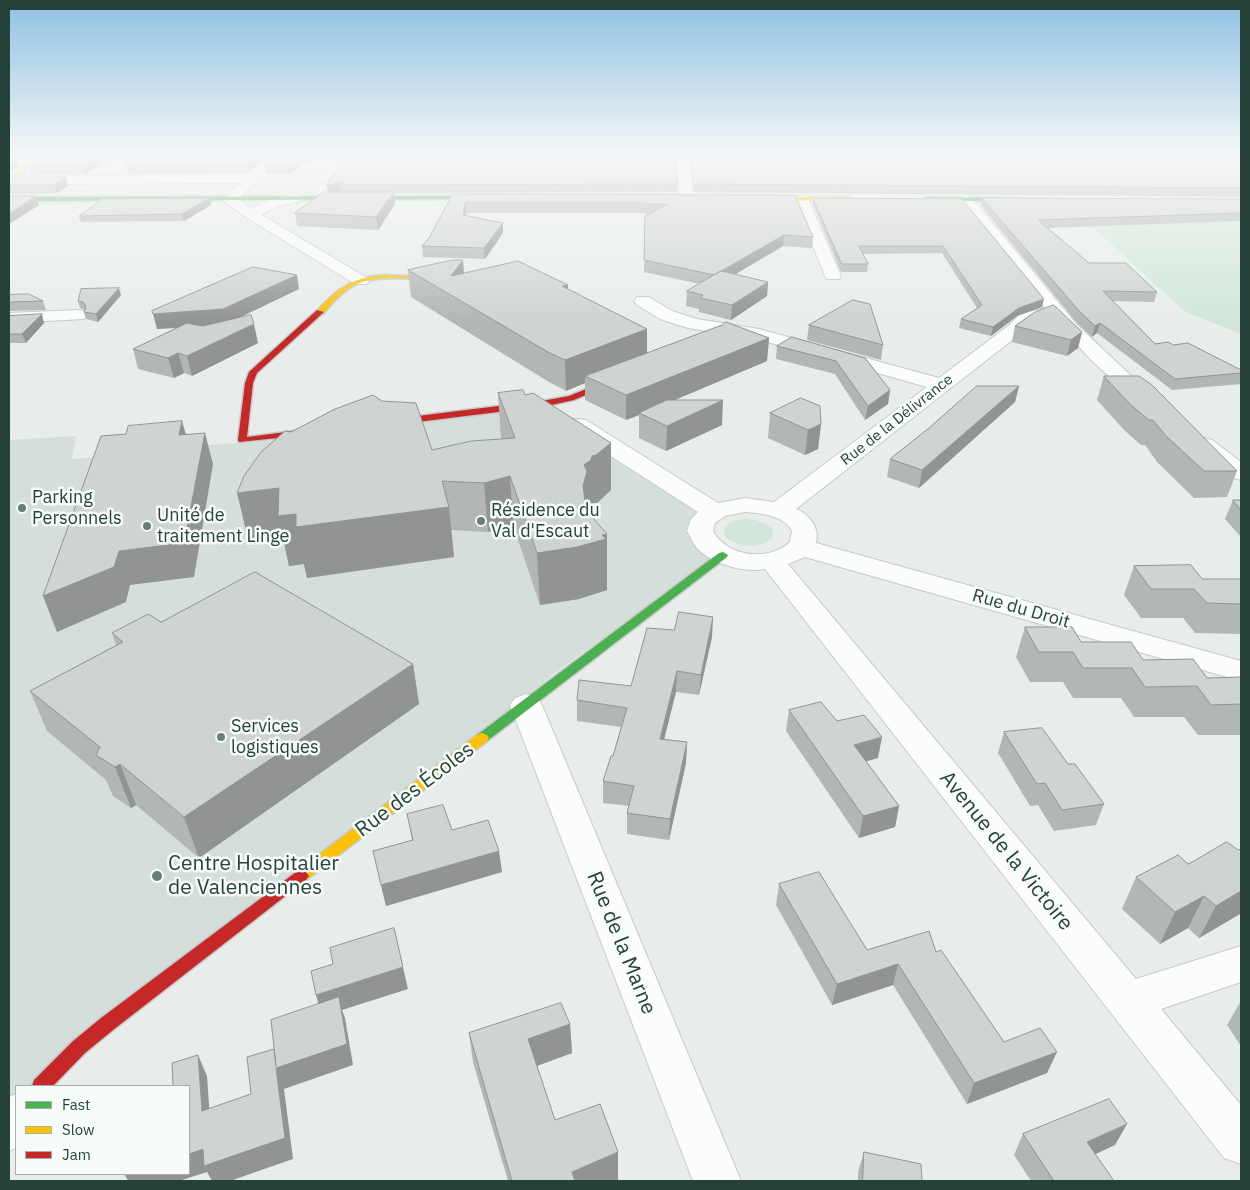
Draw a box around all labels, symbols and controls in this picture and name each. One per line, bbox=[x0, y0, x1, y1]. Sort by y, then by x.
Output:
street label: Rue de la Délivrance bbox=[837, 371, 957, 469]
place label: Parking Personnels bbox=[32, 487, 122, 530]
place label: Résidence du Val d'Escaut bbox=[491, 500, 600, 542]
marker: Parking Personnels bbox=[16, 502, 28, 514]
place label: Unité de traitement Linge bbox=[157, 505, 289, 548]
marker: Résidence du Val d'Escaut bbox=[475, 515, 487, 527]
marker: Unité de traitement Linge bbox=[141, 520, 153, 532]
street label: Rue du Droit bbox=[970, 585, 1072, 633]
place label: Services logistiques bbox=[231, 716, 319, 759]
marker: Services logistiques bbox=[215, 731, 227, 743]
street label: Rue des Écoles bbox=[351, 737, 479, 843]
street label: Avenue de la Victoire bbox=[934, 766, 1078, 936]
place label: Centre Hospitalier de Valenciennes bbox=[168, 851, 339, 901]
street label: Rue de la Marne bbox=[581, 868, 661, 1018]
marker: Centre Hospitalier de Valenciennes bbox=[150, 869, 164, 883]
legend bbox=[15, 1085, 190, 1175]
text: Fast bbox=[62, 1095, 90, 1114]
text: Slow bbox=[62, 1120, 95, 1139]
text: Jam bbox=[62, 1145, 91, 1164]

